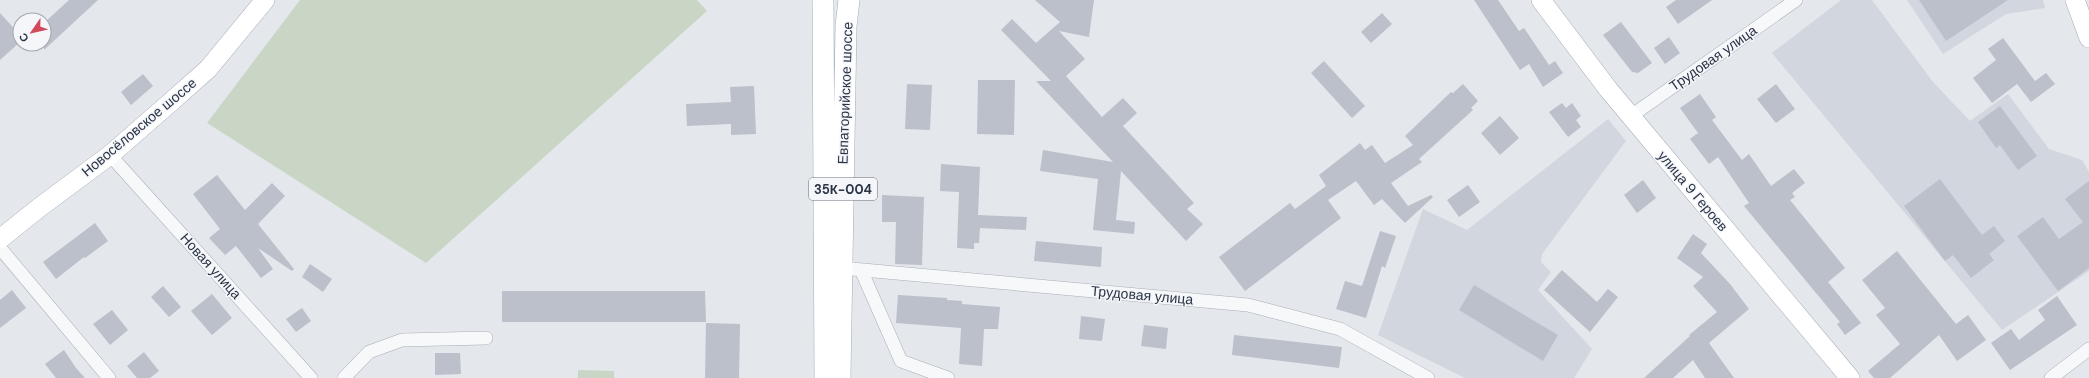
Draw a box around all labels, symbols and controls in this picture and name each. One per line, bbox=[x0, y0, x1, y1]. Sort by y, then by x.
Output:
north arrow bbox=[12, 12, 52, 52]
street label: Евпаторийское шоссе bbox=[834, 21, 856, 165]
street label: Трудовая улица bbox=[1666, 21, 1760, 95]
text: С bbox=[16, 30, 32, 45]
street label: Новосёловское шоссе bbox=[78, 74, 200, 180]
street label: улица 9 Героев bbox=[1654, 147, 1732, 235]
road number: 35К-004 bbox=[809, 178, 877, 200]
street label: Новая улица bbox=[177, 229, 246, 303]
street label: Трудовая улица bbox=[1090, 282, 1194, 308]

